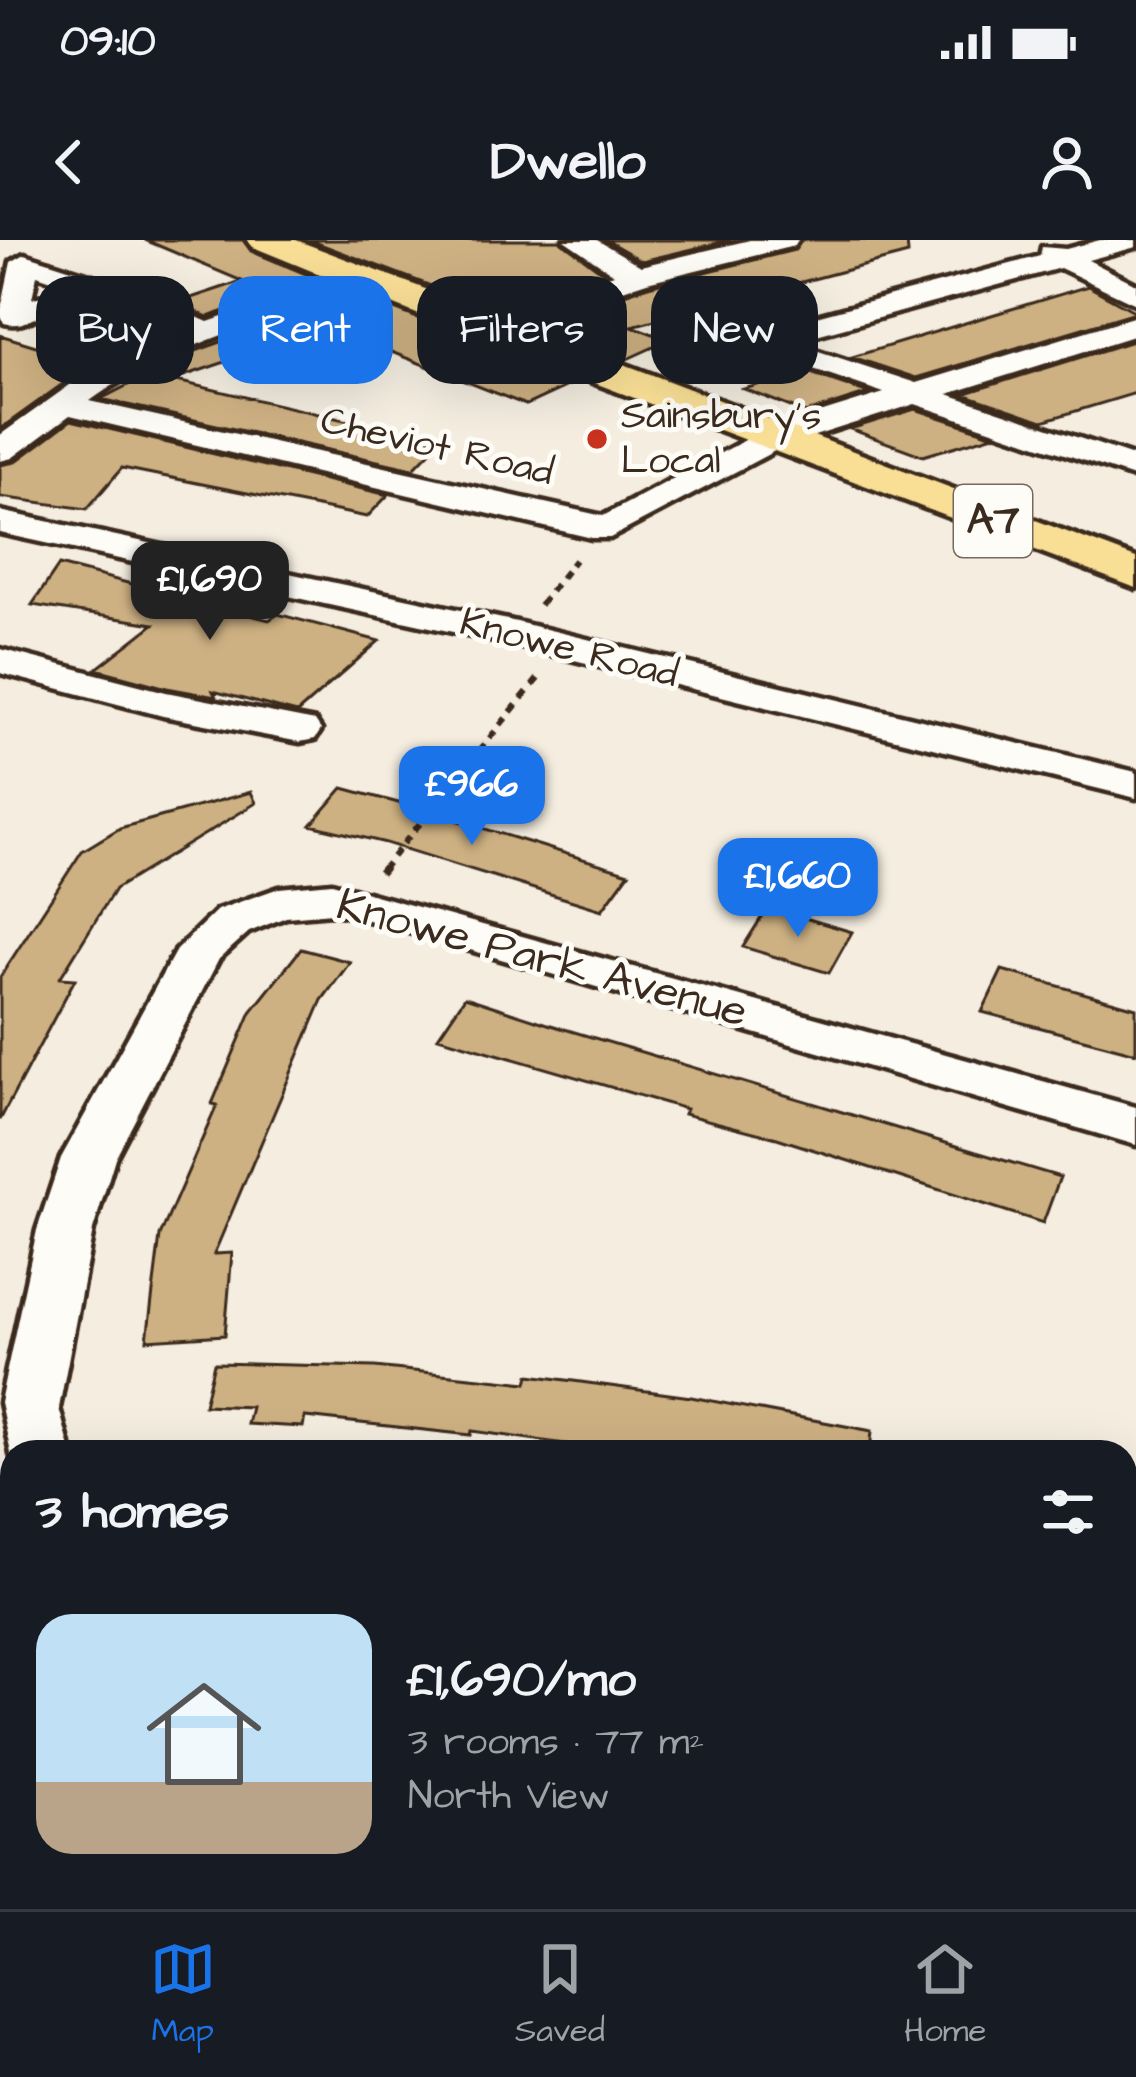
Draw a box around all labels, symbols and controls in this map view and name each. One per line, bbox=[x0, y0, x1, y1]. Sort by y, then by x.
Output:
text: 09:10 bbox=[60, 11, 156, 73]
text: Dwello bbox=[490, 125, 646, 200]
icon: back bbox=[36, 129, 102, 195]
icon: person bbox=[1034, 129, 1100, 195]
chip: Buy bbox=[36, 276, 194, 384]
chip: Rent bbox=[218, 276, 393, 384]
chip: Filters bbox=[417, 276, 627, 384]
chip: New bbox=[651, 276, 818, 384]
place label: Sainsbury's Local bbox=[621, 390, 821, 489]
street label: Cheviot Road bbox=[315, 394, 559, 500]
marker: Sainsbury's Local bbox=[584, 426, 610, 452]
road number: A7 bbox=[954, 485, 1032, 557]
pin: £1,690 bbox=[112, 541, 308, 643]
text: £1,690 bbox=[158, 553, 262, 607]
street label: Knowe Road bbox=[454, 596, 684, 702]
pin: £966 bbox=[401, 746, 543, 848]
text: £966 bbox=[426, 758, 518, 812]
pin: £1,660 bbox=[700, 838, 896, 940]
text: £1,660 bbox=[745, 850, 851, 904]
street label: Knowe Park Avenue bbox=[330, 874, 754, 1044]
text: 3 homes bbox=[36, 1477, 229, 1548]
icon: filters bbox=[1035, 1479, 1101, 1545]
text: £1,690/mo bbox=[408, 1645, 636, 1716]
icon: home bbox=[132, 1662, 276, 1806]
text: 3 rooms · 77 m² bbox=[408, 1716, 704, 1770]
text: North View bbox=[408, 1770, 610, 1824]
tab: Map bbox=[150, 1936, 216, 2054]
tab: Saved bbox=[515, 1936, 605, 2054]
tab: Home bbox=[904, 1936, 986, 2054]

